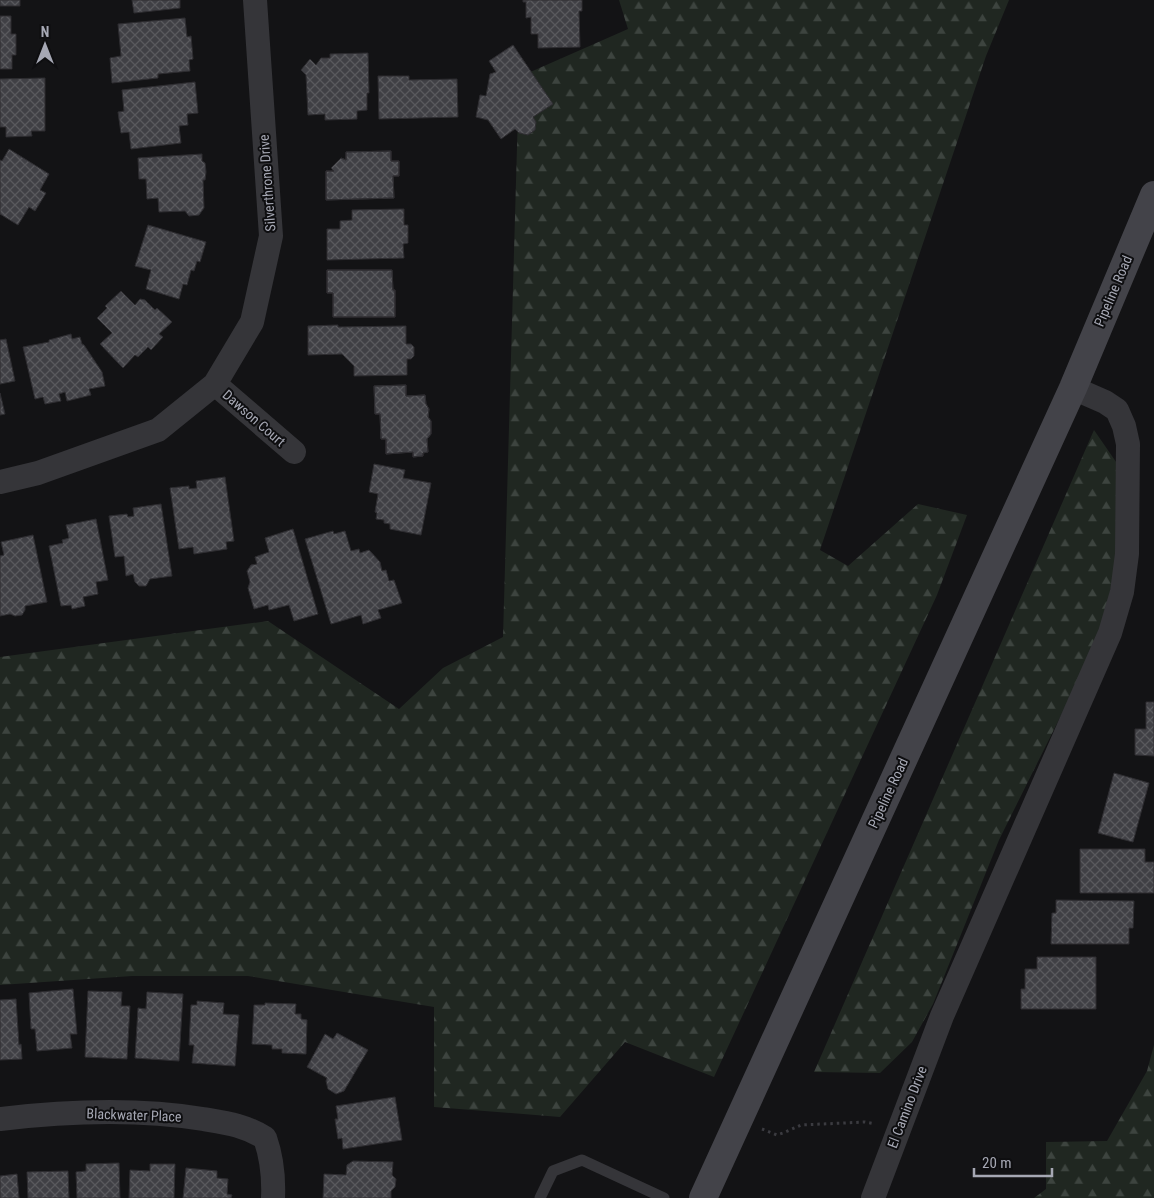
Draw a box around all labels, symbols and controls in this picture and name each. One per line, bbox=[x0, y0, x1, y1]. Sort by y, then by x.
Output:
north arrow bbox=[20, 20, 70, 70]
text: N bbox=[41, 24, 49, 40]
street label: Silverthrone Drive bbox=[256, 133, 278, 232]
street label: Pipeline Road bbox=[1091, 253, 1135, 329]
street label: Dawson Court bbox=[219, 386, 289, 450]
street label: Pipeline Road bbox=[865, 755, 911, 831]
street label: El Camino Drive bbox=[884, 1063, 930, 1150]
street label: Blackwater Place bbox=[86, 1105, 182, 1125]
scale bar bbox=[974, 1146, 1052, 1178]
text: 20 m bbox=[982, 1154, 1012, 1172]

